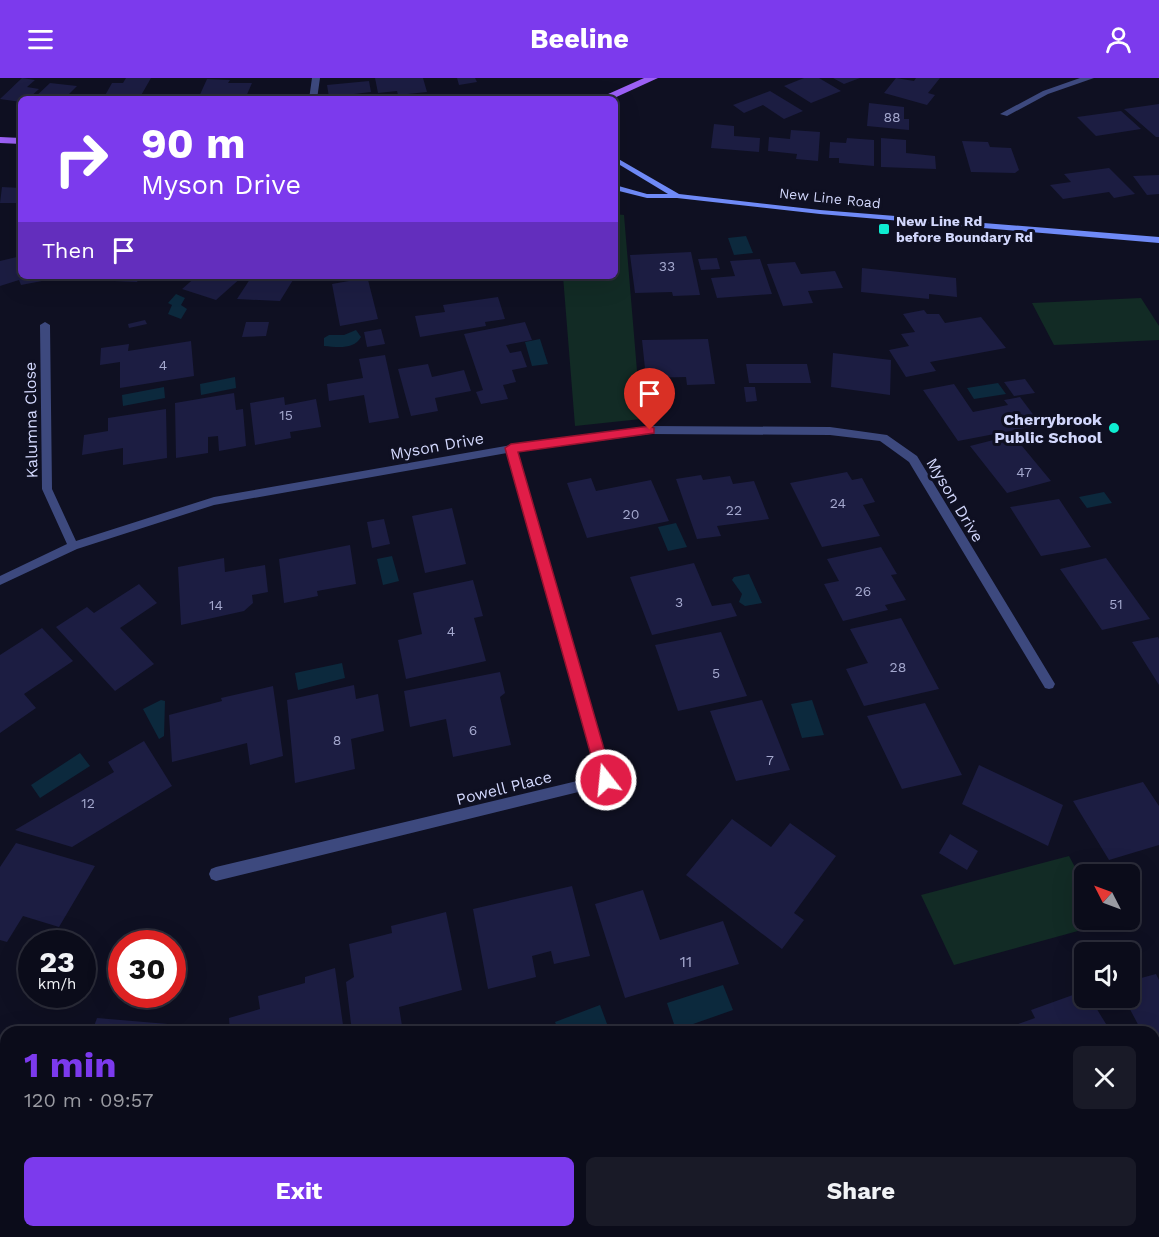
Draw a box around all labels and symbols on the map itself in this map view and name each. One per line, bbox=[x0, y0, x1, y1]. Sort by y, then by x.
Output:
house number: 88 bbox=[883, 109, 901, 125]
street label: New Line Road bbox=[778, 185, 882, 211]
place label: New Line Rd before Boundary Rd bbox=[896, 213, 1033, 245]
marker: New Line Rd before Boundary Rd bbox=[877, 222, 891, 236]
house number: 33 bbox=[659, 258, 675, 274]
house number: 4 bbox=[159, 357, 167, 373]
street label: Kalumna Close bbox=[20, 362, 42, 478]
pin bbox=[624, 368, 675, 430]
house number: 15 bbox=[279, 407, 293, 423]
place label: Cherrybrook Public School bbox=[994, 410, 1103, 447]
marker: Cherrybrook Public School bbox=[1107, 421, 1121, 435]
street label: Myson Drive bbox=[389, 428, 485, 464]
street label: Myson Drive bbox=[922, 454, 988, 546]
house number: 47 bbox=[1016, 464, 1032, 480]
house number: 24 bbox=[830, 495, 846, 511]
house number: 22 bbox=[726, 502, 742, 518]
house number: 20 bbox=[623, 506, 639, 522]
house number: 26 bbox=[855, 583, 871, 599]
house number: 3 bbox=[675, 594, 683, 610]
house number: 51 bbox=[1109, 596, 1123, 612]
house number: 14 bbox=[209, 597, 223, 613]
house number: 4 bbox=[447, 623, 455, 639]
house number: 28 bbox=[890, 659, 906, 675]
house number: 5 bbox=[712, 665, 720, 681]
house number: 6 bbox=[469, 722, 477, 738]
house number: 8 bbox=[333, 732, 341, 748]
position arrow bbox=[574, 748, 638, 812]
house number: 7 bbox=[766, 752, 774, 768]
street label: Powell Place bbox=[454, 767, 554, 809]
house number: 12 bbox=[81, 795, 95, 811]
north arrow bbox=[1074, 864, 1140, 930]
speed limit sign: 30 bbox=[108, 930, 186, 1008]
house number: 11 bbox=[680, 952, 692, 971]

